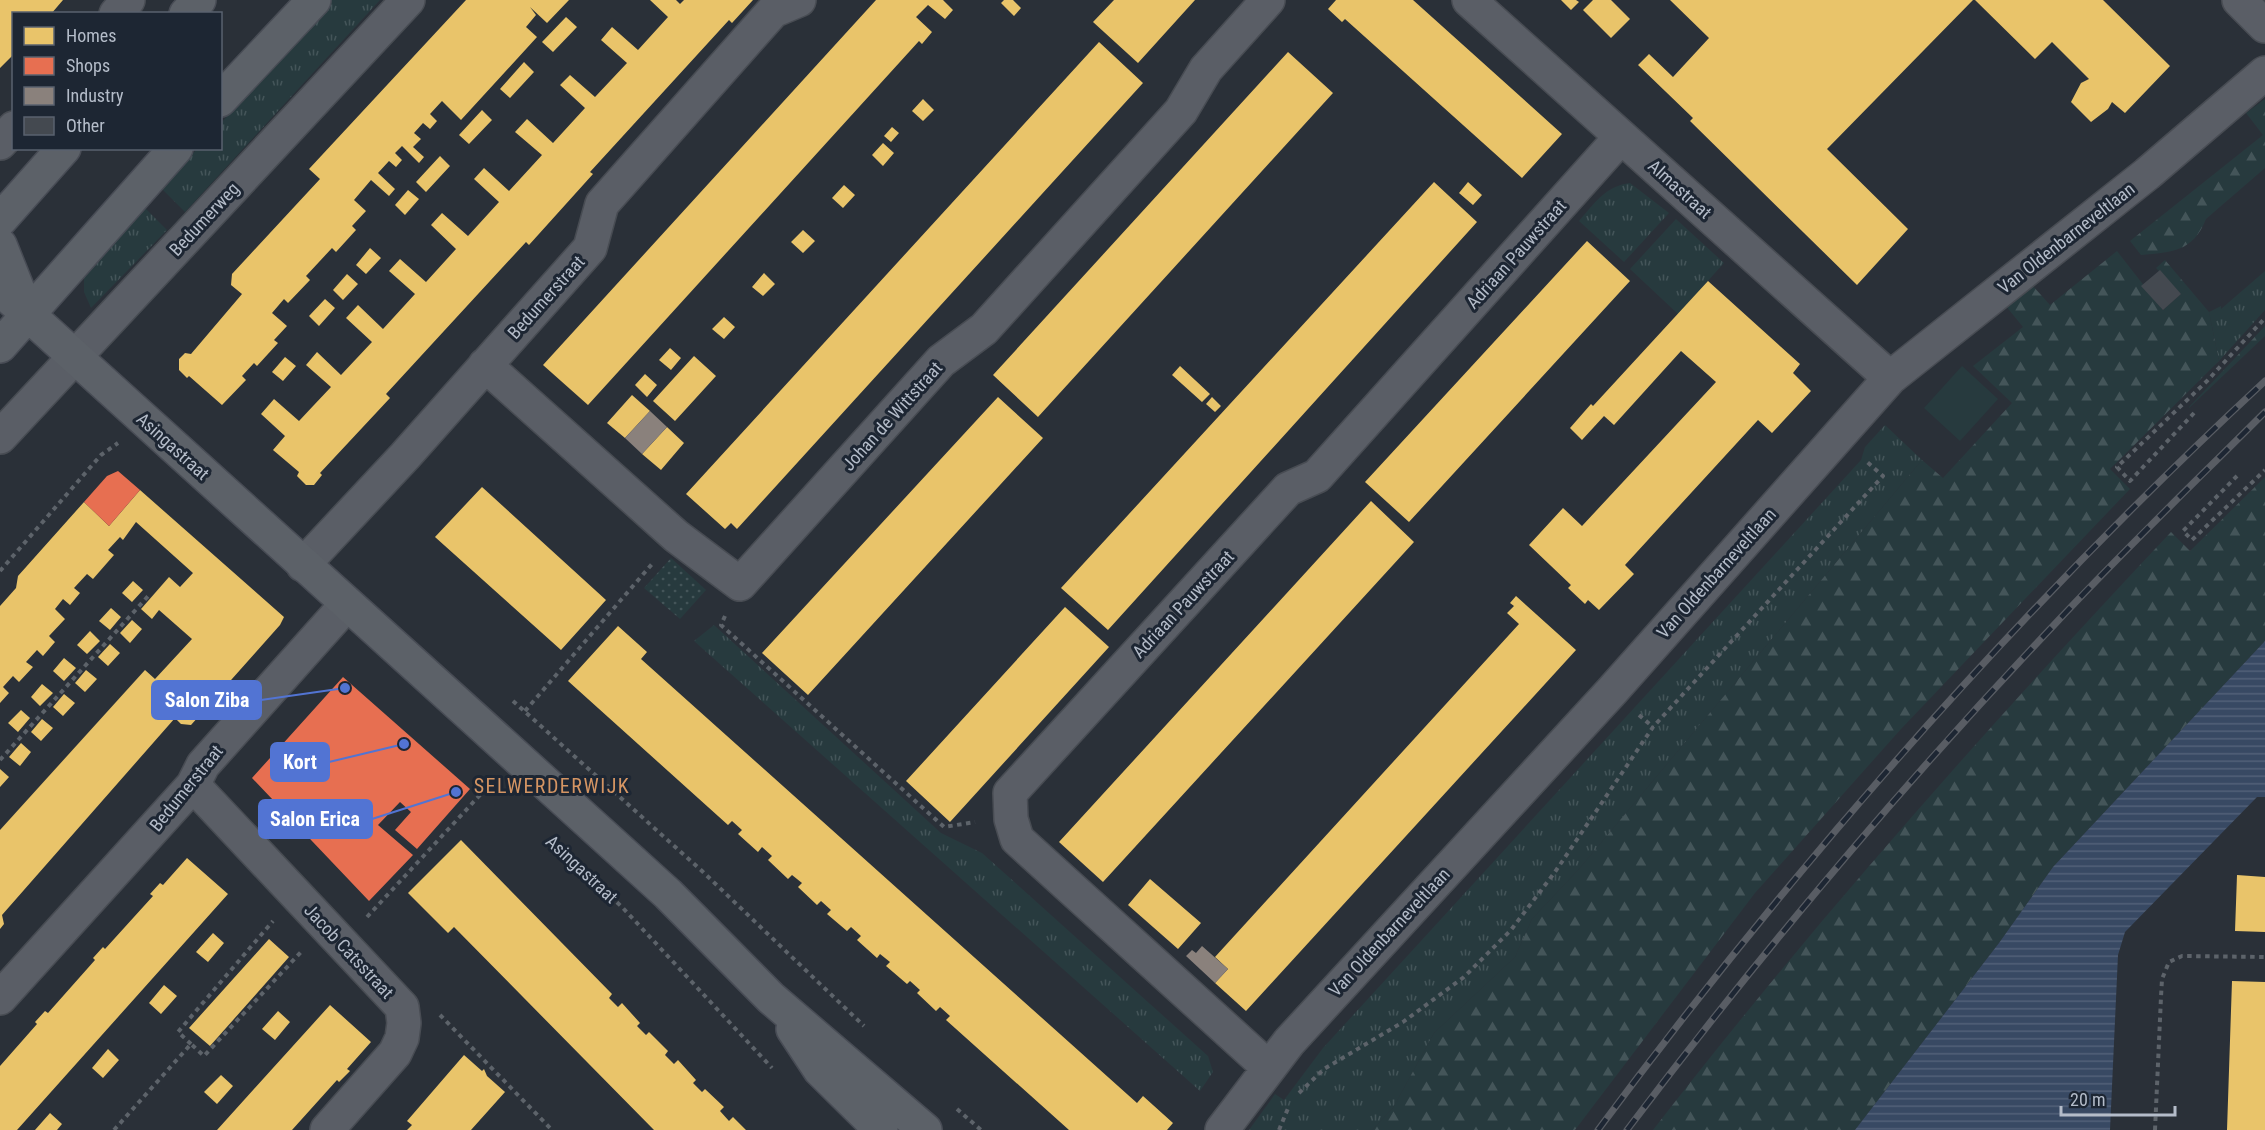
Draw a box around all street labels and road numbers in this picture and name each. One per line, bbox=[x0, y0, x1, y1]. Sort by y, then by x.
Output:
street label: Almastraat bbox=[1644, 155, 1716, 223]
street label: Bedumerweg bbox=[165, 178, 243, 260]
street label: Van Oldenbarneveltlaan bbox=[1993, 178, 2139, 298]
street label: Adriaan Pauwstraat bbox=[1462, 195, 1570, 313]
street label: Bedumerstraat bbox=[503, 251, 589, 343]
street label: Johan de Wittstraat bbox=[838, 357, 946, 475]
street label: Asingastraat bbox=[132, 408, 214, 484]
street label: Van Oldenbarneveltlaan bbox=[1652, 504, 1780, 642]
street label: Adriaan Pauwstraat bbox=[1128, 546, 1238, 662]
street label: Bedumerstraat bbox=[145, 741, 227, 835]
street label: Asingastraat bbox=[542, 831, 622, 907]
street label: Van Oldenbarneveltlaan bbox=[1324, 863, 1454, 1001]
street label: Jacob Catsstraat bbox=[300, 899, 398, 1003]

